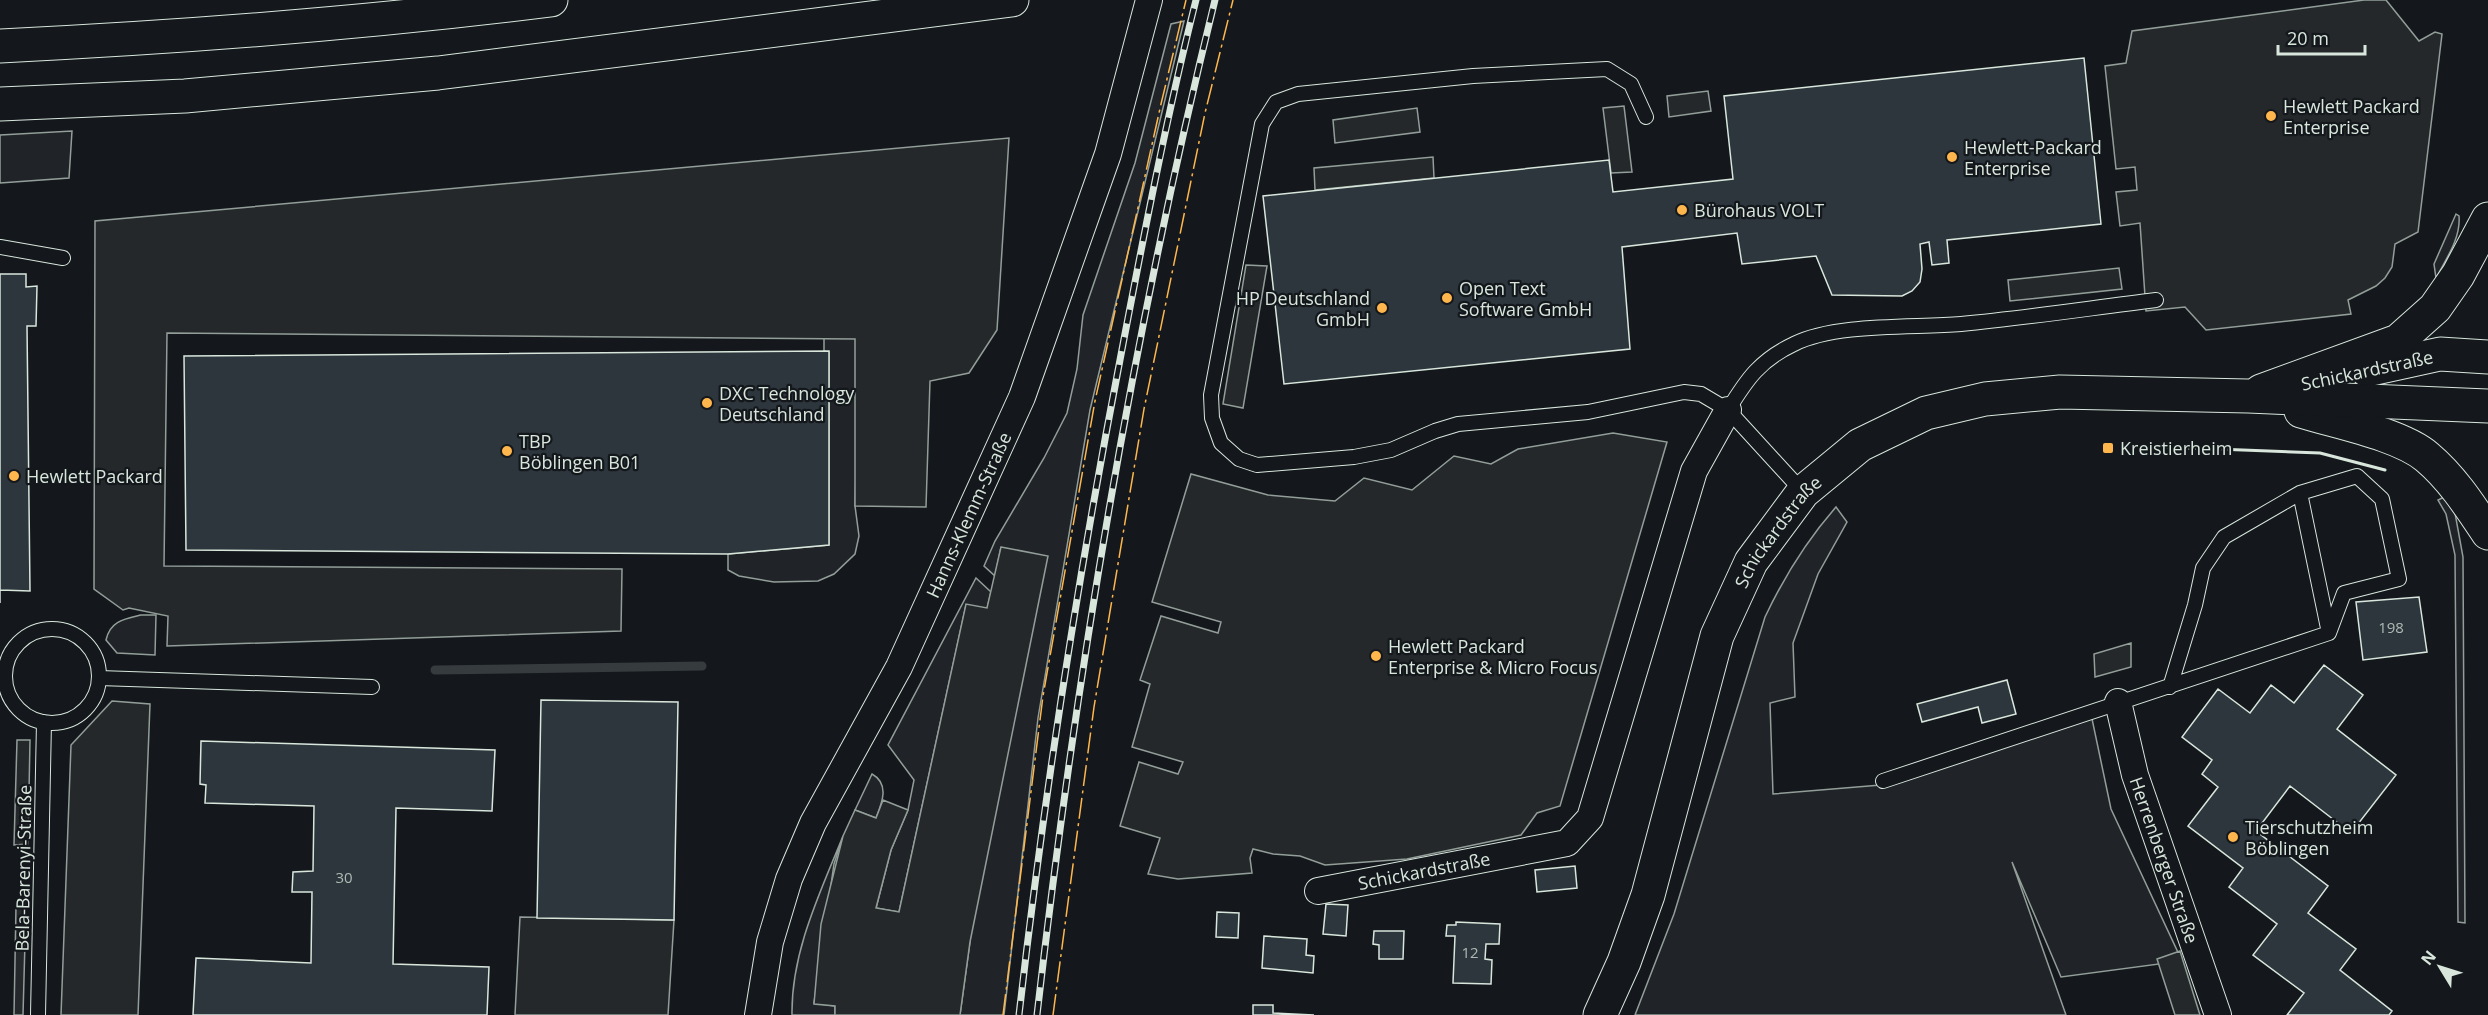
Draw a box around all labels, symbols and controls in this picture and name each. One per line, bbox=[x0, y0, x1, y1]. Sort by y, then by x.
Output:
scale bar bbox=[2278, 18, 2365, 56]
text: 20 m bbox=[2287, 26, 2329, 50]
place label: Hewlett Packard Enterprise bbox=[2283, 94, 2420, 139]
marker: Hewlett Packard Enterprise bbox=[2264, 109, 2278, 123]
place label: Hewlett-Packard Enterprise bbox=[1964, 135, 2102, 180]
marker: Hewlett-Packard Enterprise bbox=[1945, 150, 1959, 164]
place label: Bürohaus VOLT bbox=[1694, 198, 1824, 222]
marker: Bürohaus VOLT bbox=[1675, 203, 1689, 217]
place label: Open Text Software GmbH bbox=[1459, 276, 1592, 321]
place label: HP Deutschland GmbH bbox=[1236, 286, 1370, 331]
marker: Open Text Software GmbH bbox=[1440, 291, 1454, 305]
marker: HP Deutschland GmbH bbox=[1375, 301, 1389, 315]
street label: Schickardstraße bbox=[2299, 344, 2435, 396]
place label: DXC Technology Deutschland bbox=[719, 381, 855, 426]
marker: DXC Technology Deutschland bbox=[700, 396, 714, 410]
street label: Hanns-Klemm-Straße bbox=[920, 428, 1016, 602]
place label: TBP Böblingen B01 bbox=[519, 429, 640, 474]
place label: Kreistierheim bbox=[2120, 436, 2232, 460]
marker: Kreistierheim bbox=[2101, 441, 2115, 455]
marker: TBP Böblingen B01 bbox=[500, 444, 514, 458]
place label: Hewlett Packard bbox=[26, 464, 163, 488]
marker: Hewlett Packard bbox=[7, 469, 21, 483]
street label: Schickardstraße bbox=[1729, 470, 1826, 592]
house number: 198 bbox=[2378, 617, 2404, 637]
place label: Hewlett Packard Enterprise & Micro Focus bbox=[1388, 634, 1598, 679]
marker: Hewlett Packard Enterprise & Micro Focus bbox=[1369, 649, 1383, 663]
street label: Herrenberger Straße bbox=[2125, 774, 2204, 947]
street label: Bela-Barenyi-Straße bbox=[10, 785, 36, 951]
place label: Tierschutzheim Böblingen bbox=[2245, 815, 2373, 860]
marker: Tierschutzheim Böblingen bbox=[2226, 830, 2240, 844]
street label: Schickardstraße bbox=[1356, 846, 1492, 895]
house number: 30 bbox=[335, 867, 353, 887]
north arrow bbox=[2410, 937, 2470, 997]
house number: 12 bbox=[1461, 942, 1479, 962]
text: N bbox=[2416, 946, 2441, 970]

